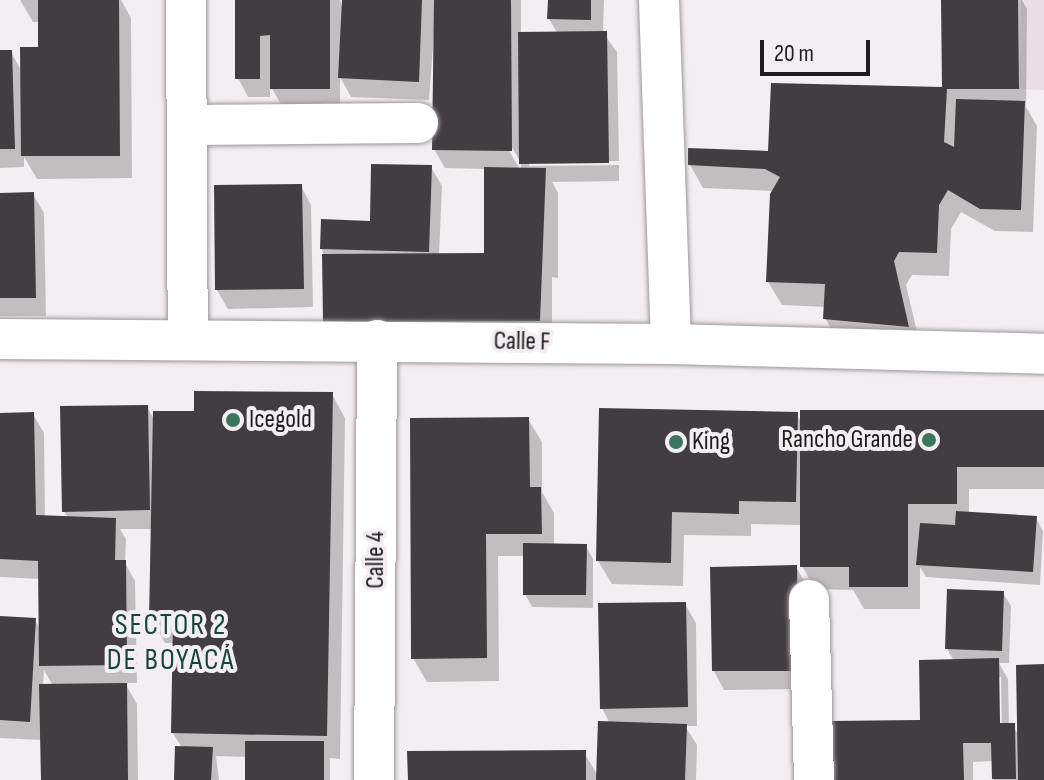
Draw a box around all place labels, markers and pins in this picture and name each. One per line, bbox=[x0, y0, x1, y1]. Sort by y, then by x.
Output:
place label: Icegold bbox=[249, 404, 312, 436]
marker: Icegold bbox=[224, 411, 242, 429]
place label: Rancho Grande bbox=[781, 424, 913, 456]
place label: King bbox=[692, 426, 730, 458]
marker: Rancho Grande bbox=[920, 431, 938, 449]
marker: King bbox=[667, 433, 685, 451]

